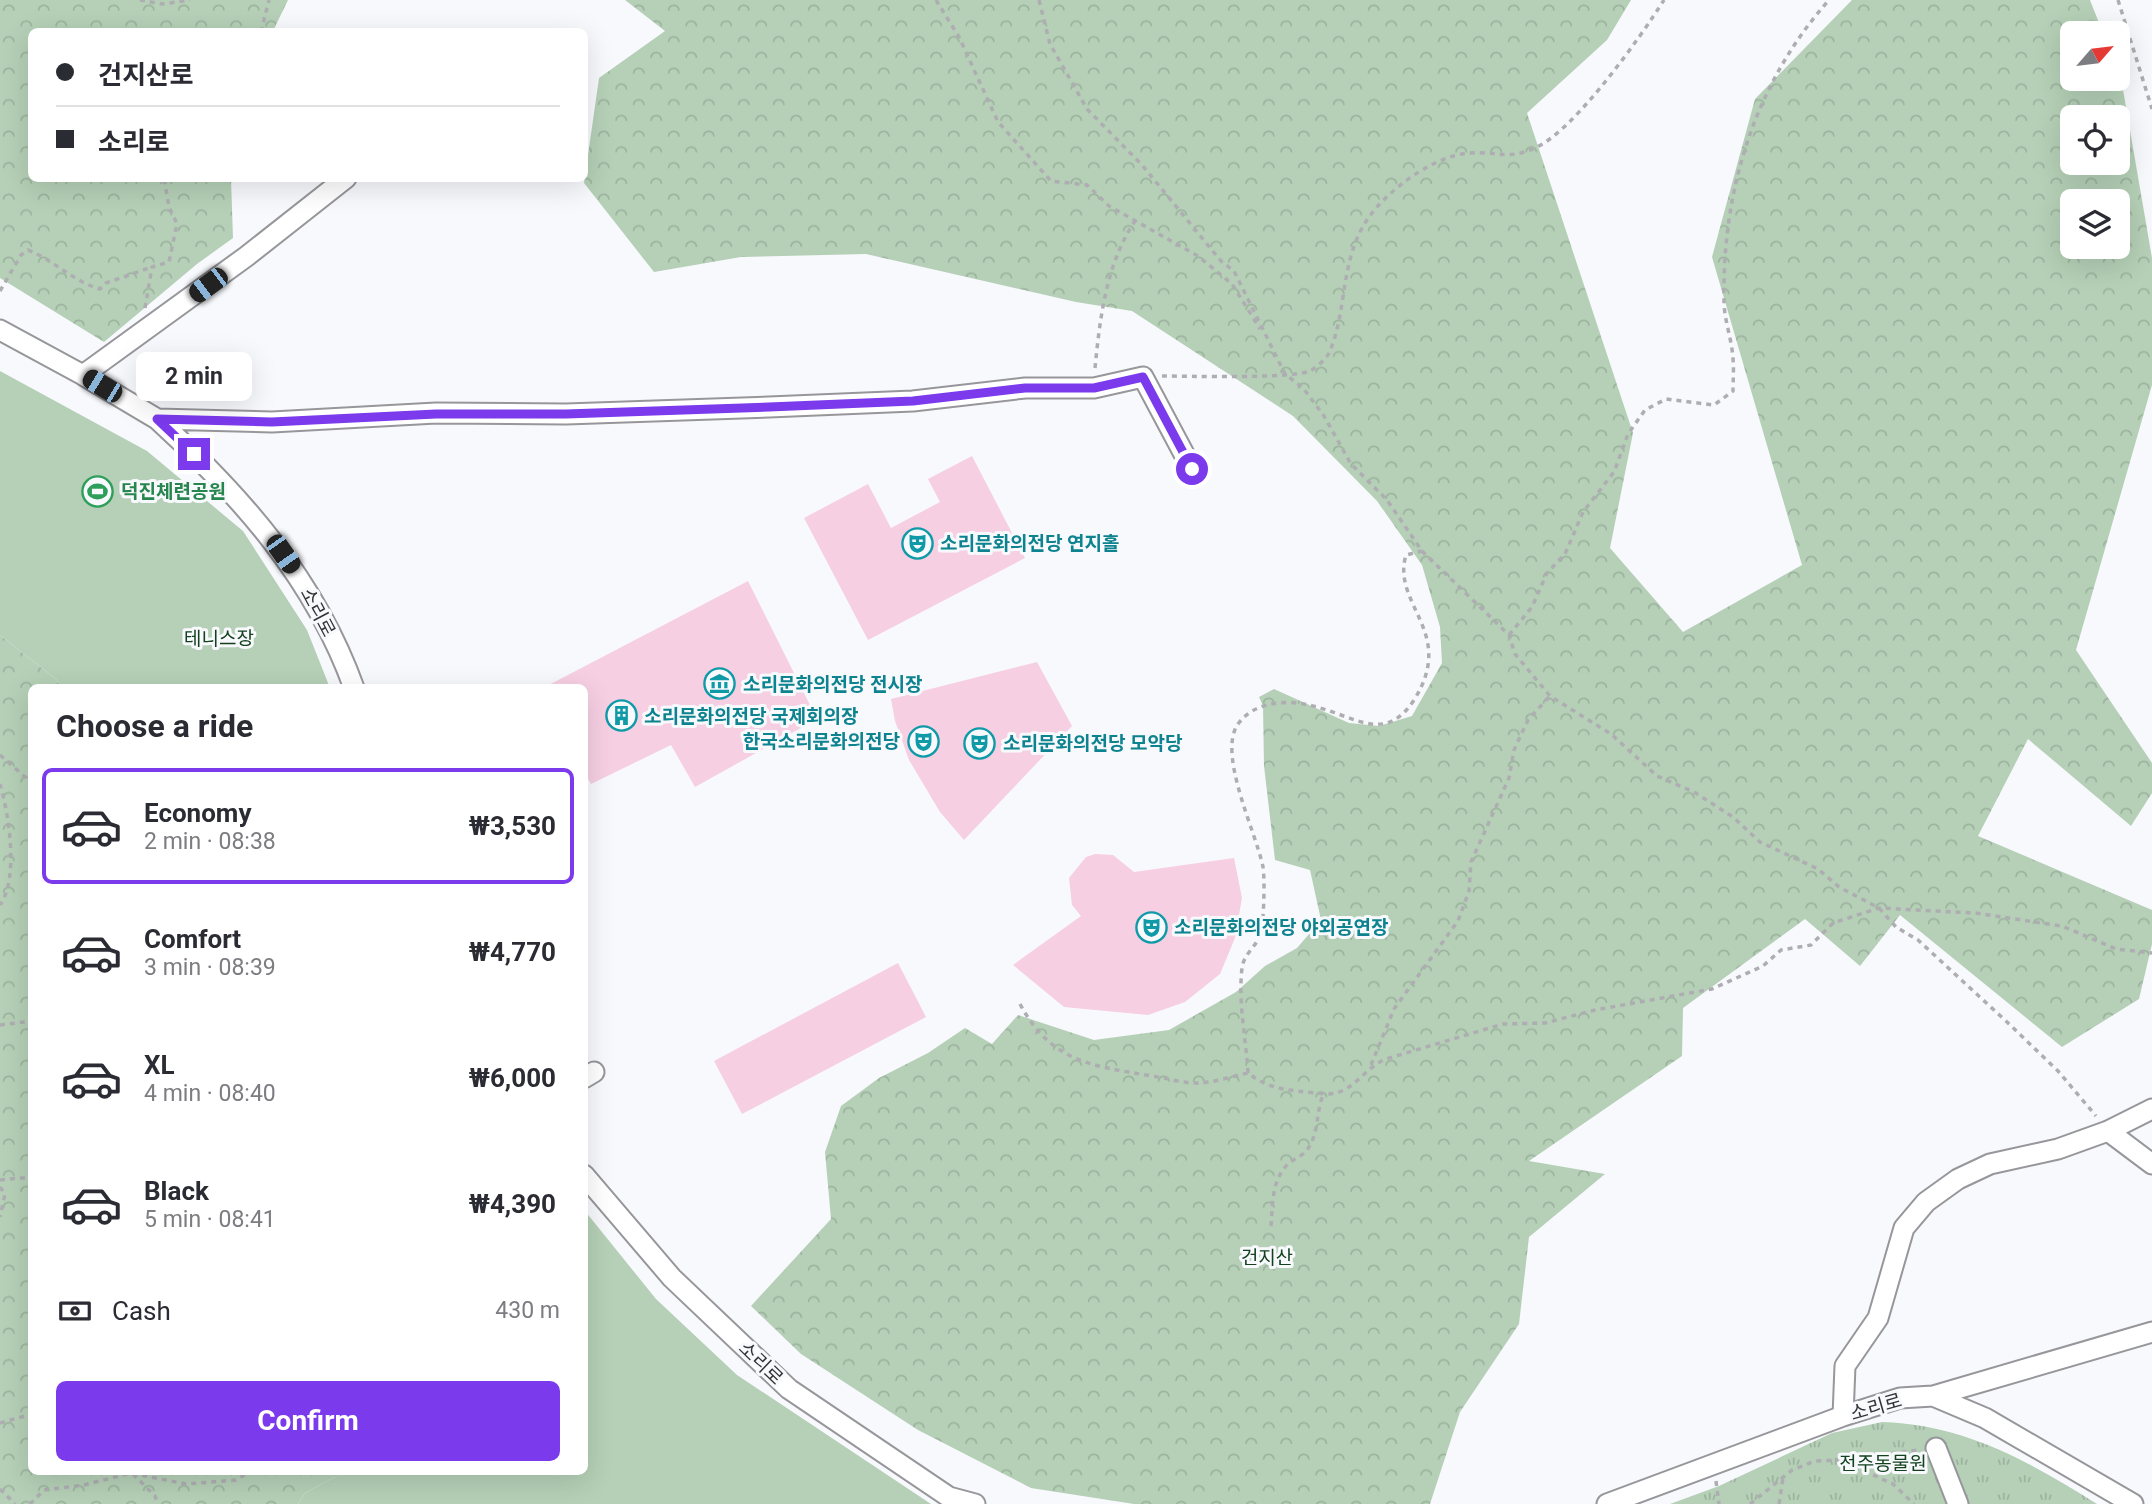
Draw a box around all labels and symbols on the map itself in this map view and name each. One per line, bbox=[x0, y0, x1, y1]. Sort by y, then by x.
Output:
north arrow bbox=[2060, 21, 2130, 91]
car bbox=[185, 264, 232, 306]
callout: 2 min bbox=[136, 352, 252, 402]
car bbox=[79, 366, 126, 406]
route end bbox=[178, 438, 210, 470]
route start bbox=[1176, 453, 1208, 485]
sports icon: 덕진체련공원 bbox=[81, 474, 115, 508]
place label: 덕진체련공원 bbox=[121, 480, 226, 503]
theatre icon: 소리문화의전당 연지홀 bbox=[900, 526, 934, 560]
car bbox=[263, 531, 304, 577]
place label: 소리문화의전당 연지홀 bbox=[940, 532, 1120, 555]
street label: 소리로 bbox=[296, 583, 340, 641]
park label: 테니스장 bbox=[184, 627, 254, 650]
museum icon: 소리문화의전당 전시장 bbox=[703, 667, 737, 701]
place label: 소리문화의전당 전시장 bbox=[743, 673, 923, 696]
building icon: 소리문화의전당 국제회의장 bbox=[604, 699, 638, 733]
place label: 소리문화의전당 국제회의장 bbox=[644, 705, 858, 728]
theatre icon: 한국소리문화의전당 bbox=[906, 724, 940, 758]
theatre icon: 소리문화의전당 모악당 bbox=[963, 726, 997, 760]
place label: 한국소리문화의전당 bbox=[743, 730, 901, 753]
place label: 소리문화의전당 모악당 bbox=[1003, 732, 1183, 755]
theatre icon: 소리문화의전당 야외공연장 bbox=[1134, 910, 1168, 944]
place label: 소리문화의전당 야외공연장 bbox=[1174, 916, 1388, 939]
park label: 건지산 bbox=[1241, 1246, 1293, 1269]
street label: 소리로 bbox=[734, 1337, 788, 1389]
street label: 소리로 bbox=[1848, 1389, 1904, 1425]
park label: 전주동물원 bbox=[1839, 1452, 1927, 1475]

